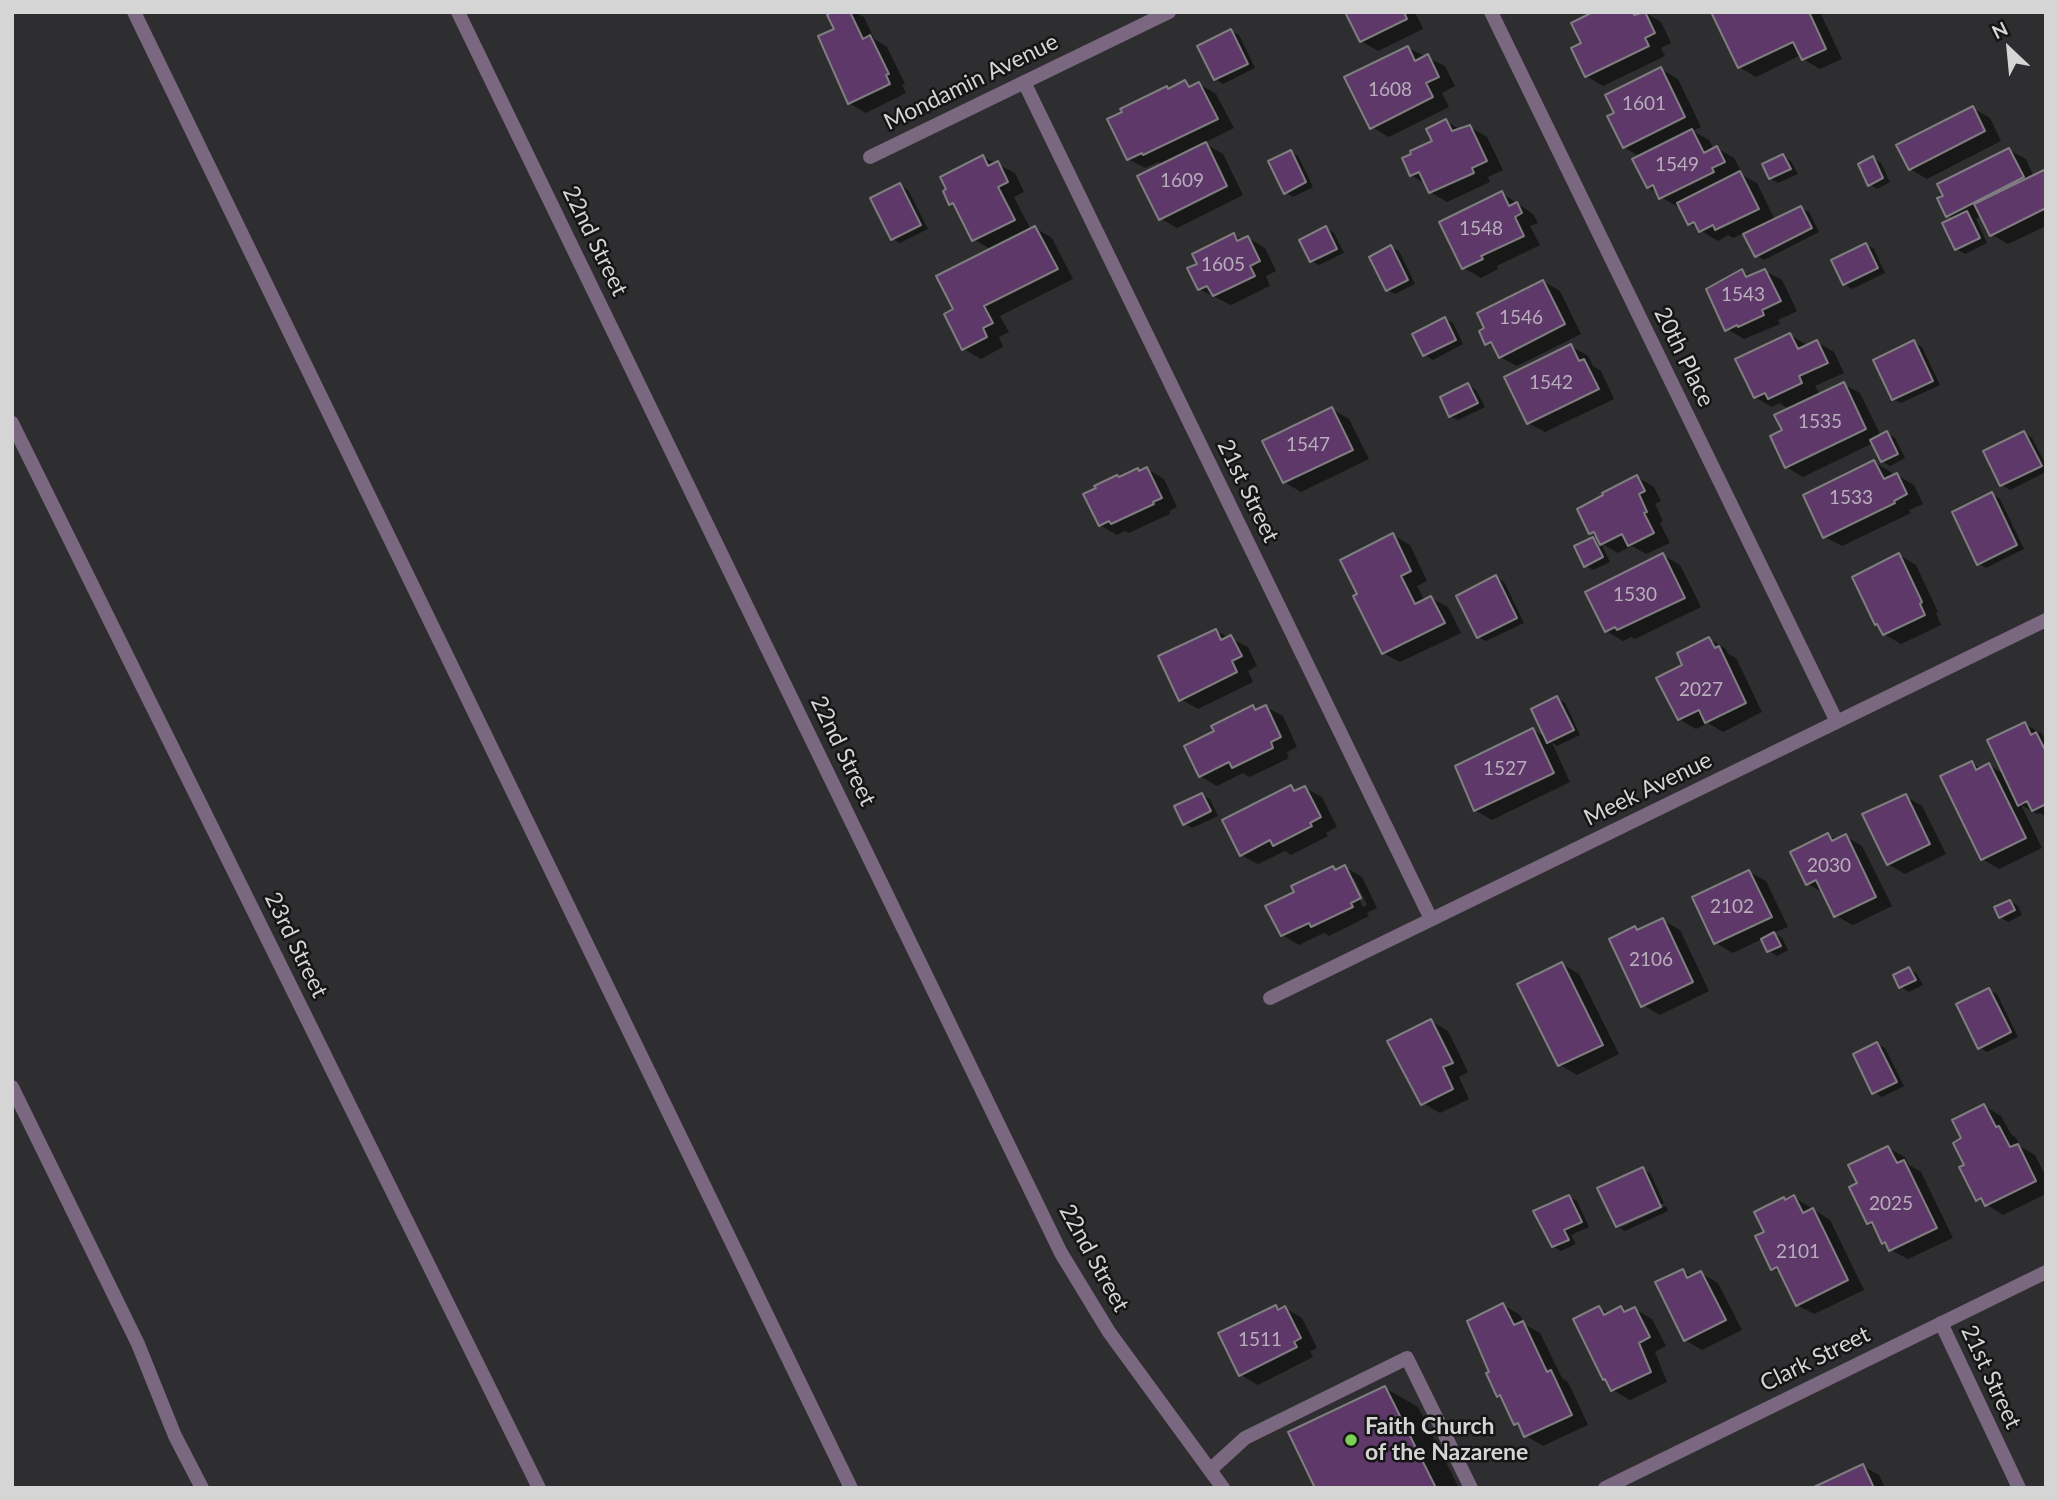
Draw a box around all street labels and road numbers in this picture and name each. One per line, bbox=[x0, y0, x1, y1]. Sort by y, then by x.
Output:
street label: Mondamin Avenue bbox=[879, 28, 1063, 136]
street label: 22nd Street bbox=[557, 182, 633, 300]
street label: 20th Place bbox=[1648, 303, 1720, 411]
street label: 21st Street bbox=[1211, 435, 1285, 547]
street label: 22nd Street bbox=[805, 692, 881, 810]
street label: Meek Avenue bbox=[1579, 746, 1717, 832]
street label: 23rd Street bbox=[259, 888, 333, 1002]
street label: 22nd Street bbox=[1053, 1199, 1135, 1317]
street label: Clark Street bbox=[1756, 1321, 1874, 1397]
street label: 21st Street bbox=[1955, 1321, 2027, 1433]

